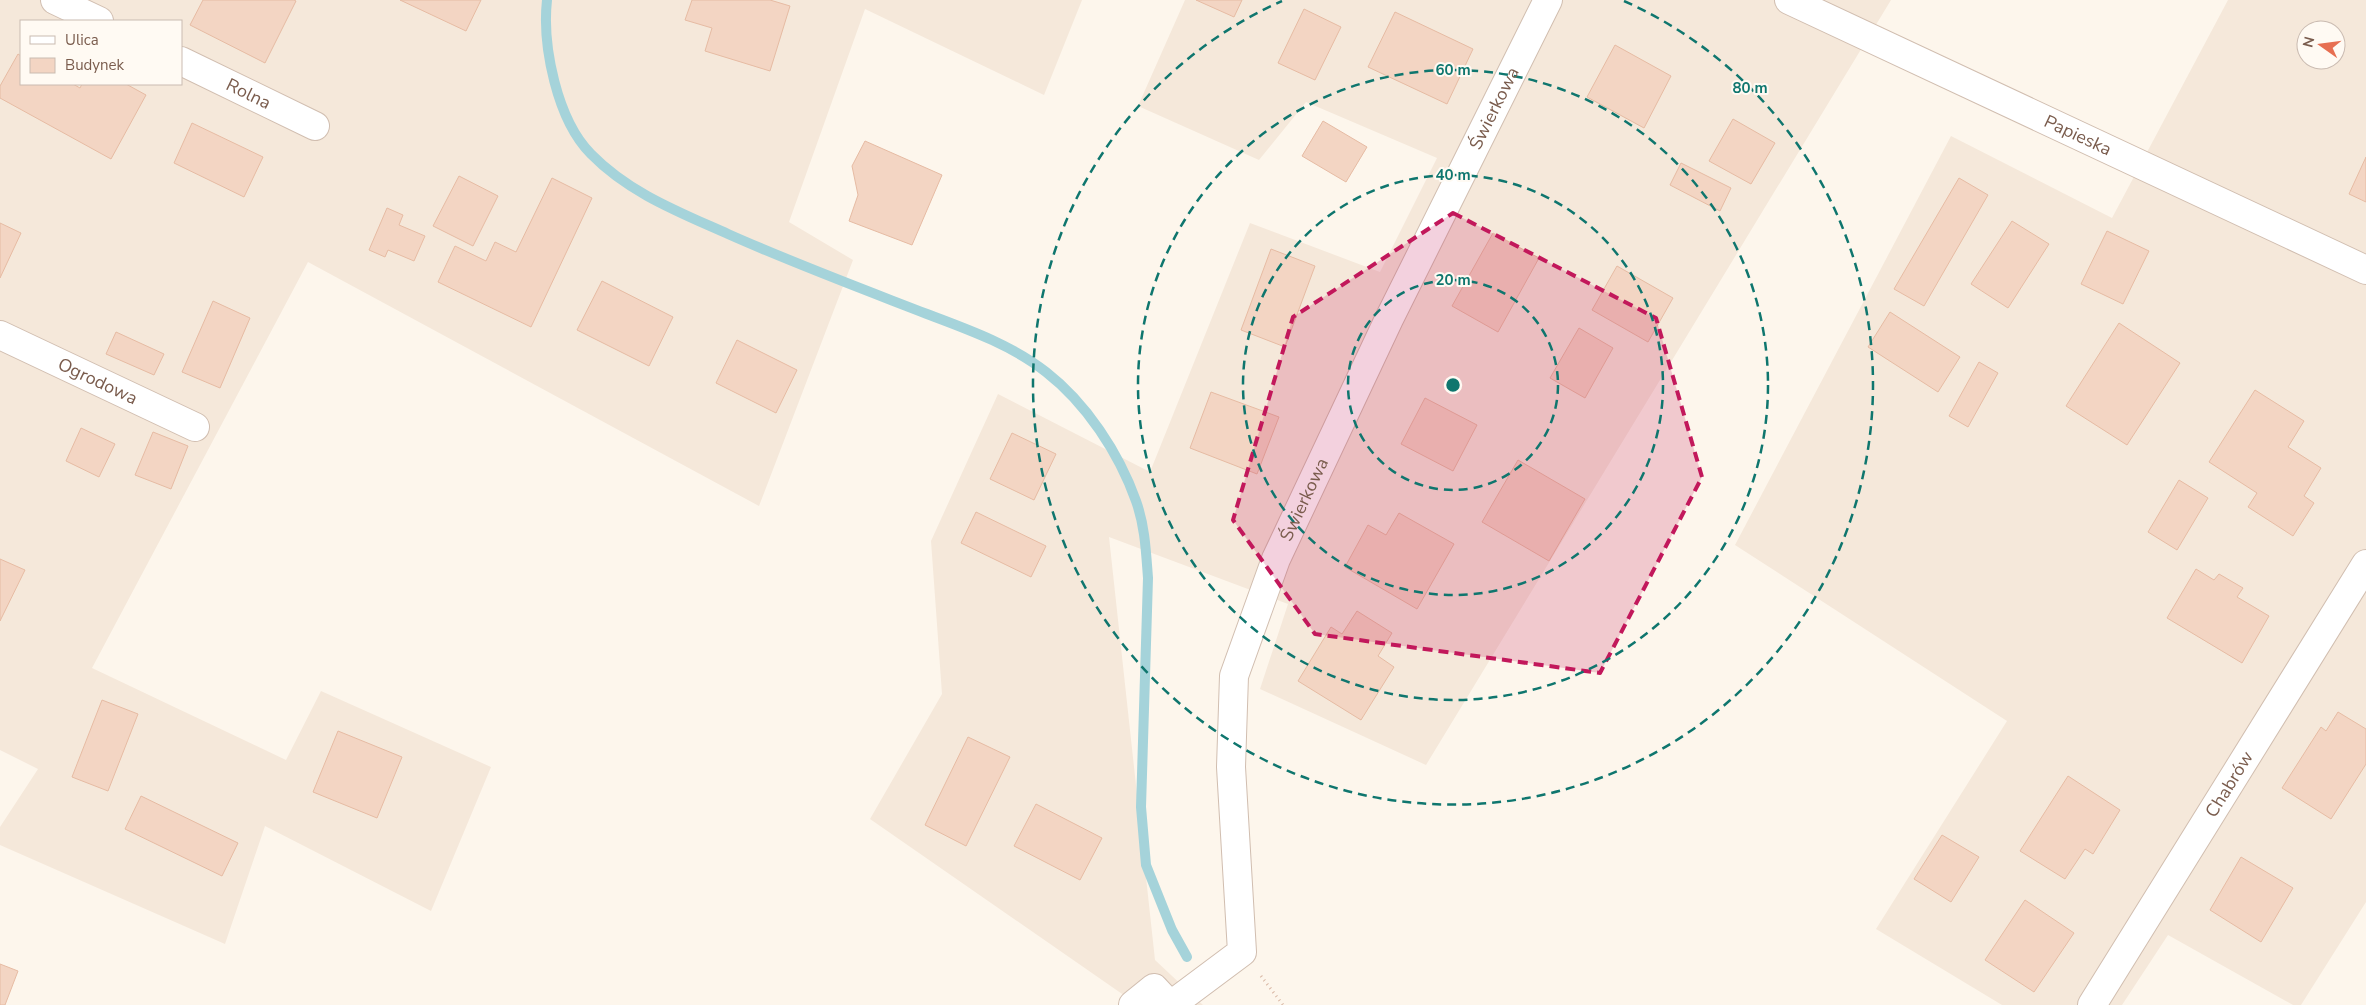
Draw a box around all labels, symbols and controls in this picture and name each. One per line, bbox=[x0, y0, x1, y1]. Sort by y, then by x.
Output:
legend bbox=[20, 20, 182, 85]
north arrow bbox=[2296, 20, 2346, 70]
text: Ulica bbox=[65, 30, 99, 50]
text: N bbox=[2298, 35, 2319, 49]
text: Budynek bbox=[65, 55, 125, 75]
text: 60 m bbox=[1435, 60, 1471, 80]
street label: Świerkowa bbox=[1463, 63, 1525, 154]
street label: Rolna bbox=[222, 73, 275, 115]
text: 80 m bbox=[1732, 78, 1768, 98]
street label: Papieska bbox=[2040, 109, 2116, 161]
text: 40 m bbox=[1435, 165, 1471, 185]
text: 20 m bbox=[1435, 270, 1471, 290]
street label: Ogrodowa bbox=[54, 352, 142, 410]
centre of rings bbox=[1444, 376, 1462, 394]
street label: Świerkowa bbox=[1274, 454, 1334, 545]
street label: Chabrów bbox=[2200, 746, 2259, 822]

